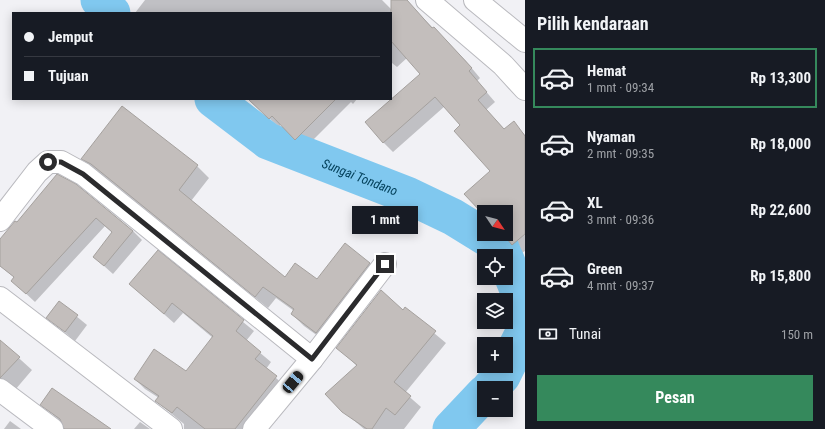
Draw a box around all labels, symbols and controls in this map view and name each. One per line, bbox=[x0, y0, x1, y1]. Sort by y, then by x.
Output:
text: Pilih kendaraan bbox=[537, 13, 649, 34]
text: Jemput bbox=[48, 28, 93, 46]
icon: car bbox=[539, 60, 575, 96]
text: Hemat bbox=[587, 62, 626, 80]
text: Tujuan bbox=[48, 67, 89, 85]
text: Rp 13,300 bbox=[750, 69, 811, 87]
text: 1 mnt · 09:34 bbox=[587, 80, 654, 95]
icon: car bbox=[539, 126, 575, 162]
text: Nyaman bbox=[587, 128, 635, 146]
text: Rp 18,000 bbox=[750, 135, 811, 153]
text: 2 mnt · 09:35 bbox=[587, 146, 654, 161]
route start bbox=[39, 153, 57, 171]
water label: Sungai Tondano bbox=[320, 156, 400, 199]
icon: car bbox=[539, 192, 575, 228]
text: XL bbox=[587, 194, 603, 212]
text: Rp 22,600 bbox=[750, 201, 811, 219]
north arrow bbox=[477, 205, 513, 241]
map controls bbox=[477, 205, 513, 417]
callout: 1 mnt bbox=[352, 206, 418, 234]
text: 1 mnt bbox=[370, 212, 400, 227]
text: 3 mnt · 09:36 bbox=[587, 212, 654, 227]
button: locate bbox=[477, 249, 513, 285]
route end bbox=[376, 255, 394, 273]
icon: car bbox=[539, 258, 575, 294]
text: Green bbox=[587, 260, 622, 278]
text: Rp 15,800 bbox=[750, 267, 811, 285]
text: 4 mnt · 09:37 bbox=[587, 278, 654, 293]
button: layers bbox=[477, 293, 513, 329]
icon: cash bbox=[537, 323, 559, 345]
text: Tunai bbox=[569, 325, 601, 343]
text: 150 m bbox=[781, 327, 813, 342]
button: + bbox=[477, 337, 513, 373]
car bbox=[281, 369, 305, 395]
button: Pesan bbox=[537, 375, 813, 421]
button: − bbox=[477, 381, 513, 417]

